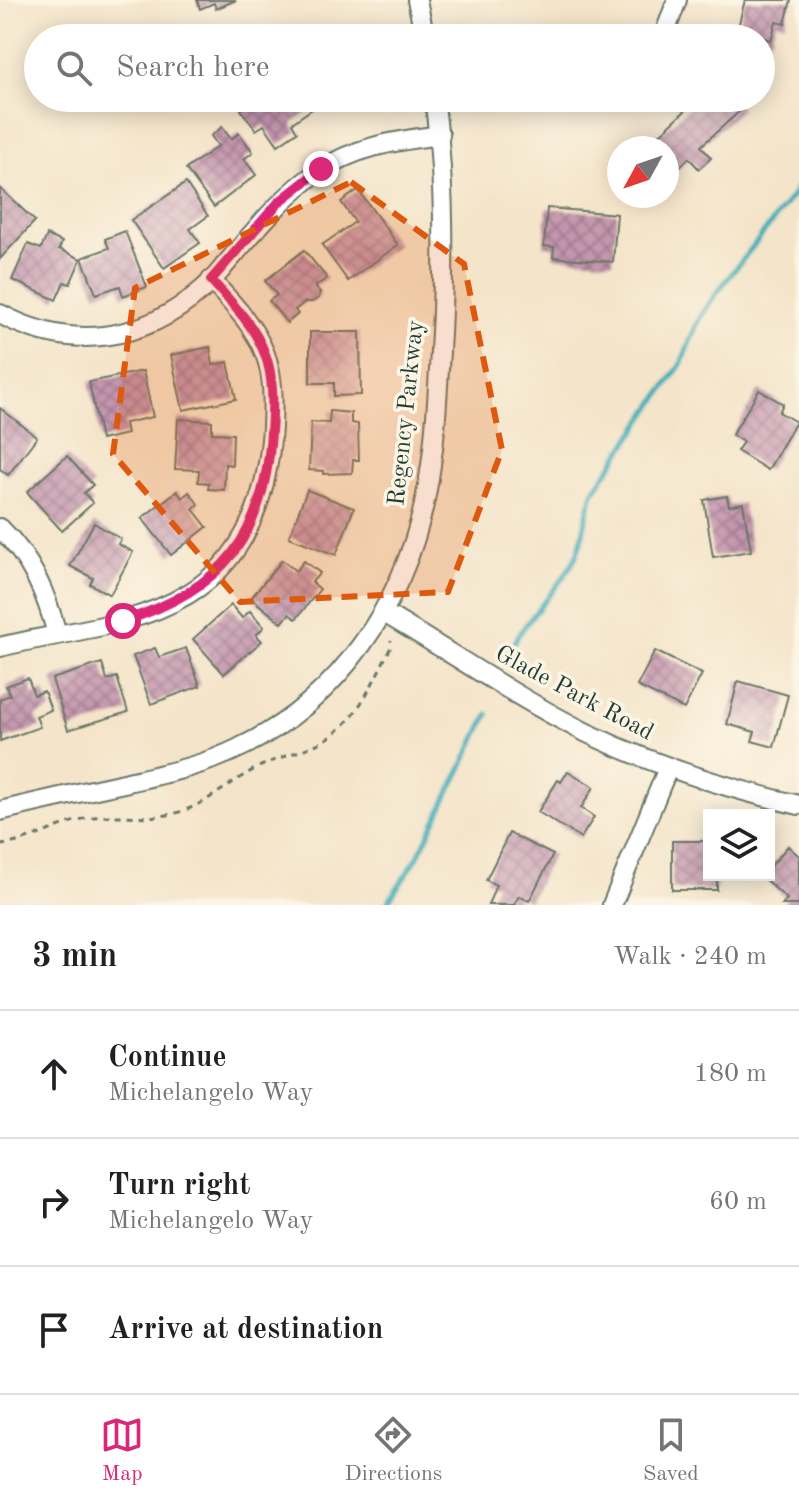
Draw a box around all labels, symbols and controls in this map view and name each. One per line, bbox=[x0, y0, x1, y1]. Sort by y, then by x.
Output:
search box bbox=[24, 24, 775, 112]
icon: search bbox=[52, 46, 96, 90]
text: Search here bbox=[116, 53, 270, 83]
north arrow bbox=[607, 136, 679, 208]
route end bbox=[303, 151, 339, 187]
street label: Regency Parkway bbox=[385, 319, 429, 507]
route start bbox=[105, 603, 141, 639]
street label: Glade Park Road bbox=[491, 642, 657, 746]
map controls bbox=[703, 809, 775, 881]
button: layers bbox=[703, 809, 775, 881]
text: 3 min bbox=[32, 940, 117, 974]
text: Walk · 240 m bbox=[613, 944, 767, 970]
text: Continue bbox=[108, 1043, 227, 1073]
icon: ahead bbox=[32, 1052, 76, 1096]
text: 180 m bbox=[694, 1061, 767, 1087]
text: Michelangelo Way bbox=[108, 1080, 313, 1106]
text: Turn right bbox=[108, 1171, 250, 1201]
icon: right bbox=[32, 1180, 76, 1224]
text: 60 m bbox=[709, 1189, 767, 1215]
text: Michelangelo Way bbox=[108, 1208, 313, 1234]
icon: arrive bbox=[32, 1308, 76, 1352]
text: Arrive at destination bbox=[108, 1315, 383, 1345]
tab: Map bbox=[100, 1413, 144, 1488]
tab: Directions bbox=[345, 1413, 442, 1488]
tab: Saved bbox=[643, 1413, 699, 1488]

